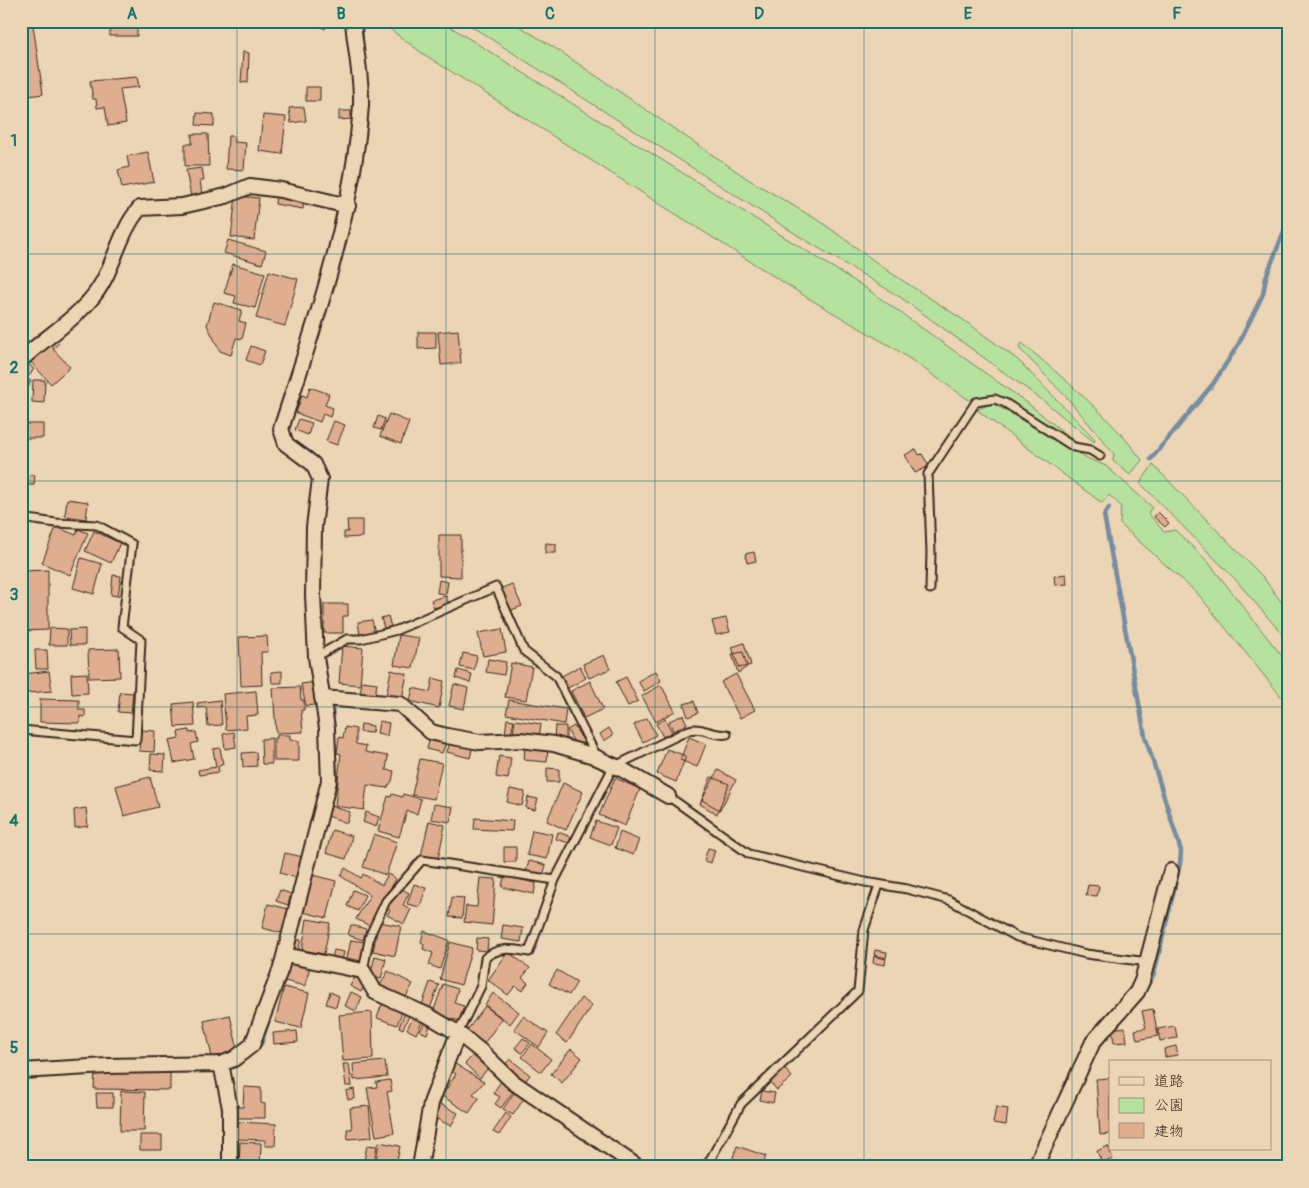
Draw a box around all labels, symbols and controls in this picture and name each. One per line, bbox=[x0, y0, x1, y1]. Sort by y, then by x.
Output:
text: A bbox=[127, 4, 138, 24]
text: B bbox=[336, 4, 346, 24]
text: C bbox=[545, 4, 555, 24]
text: D bbox=[754, 4, 764, 24]
text: E bbox=[964, 4, 973, 24]
text: F bbox=[1172, 4, 1182, 24]
text: 1 bbox=[11, 131, 17, 151]
text: 2 bbox=[10, 358, 19, 378]
text: 3 bbox=[10, 585, 19, 605]
text: 4 bbox=[9, 811, 19, 831]
text: 5 bbox=[10, 1038, 19, 1058]
legend bbox=[1109, 1060, 1272, 1150]
text: 道路 bbox=[1154, 1072, 1184, 1091]
text: 公園 bbox=[1154, 1096, 1184, 1115]
text: 建物 bbox=[1154, 1122, 1184, 1141]

